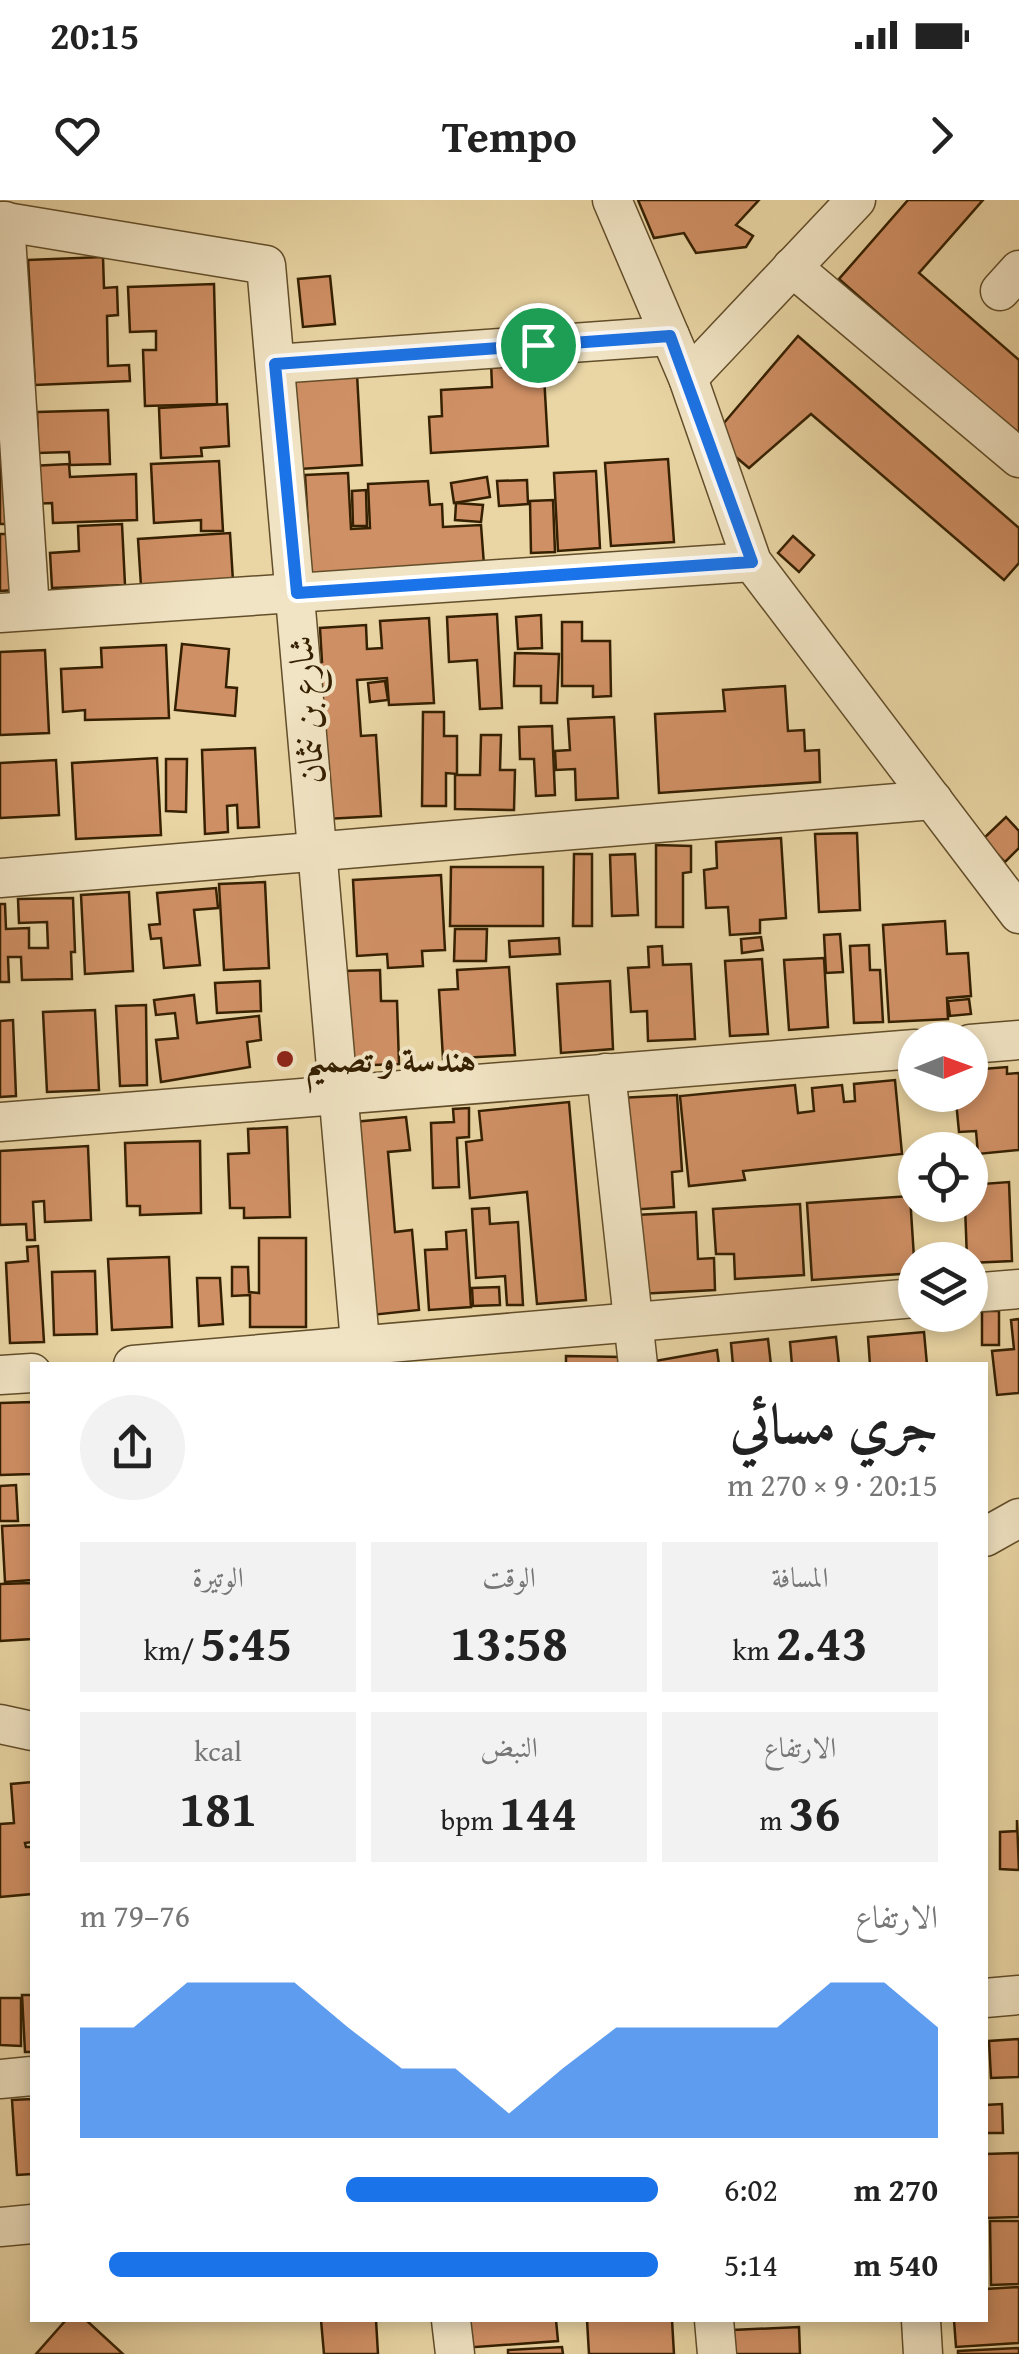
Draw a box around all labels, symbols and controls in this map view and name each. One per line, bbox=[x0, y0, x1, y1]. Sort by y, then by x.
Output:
text: 20:15 bbox=[50, 7, 140, 63]
text: Tempo bbox=[442, 103, 577, 168]
icon: heart bbox=[50, 108, 105, 163]
icon: forward bbox=[914, 108, 969, 163]
pin bbox=[496, 303, 581, 388]
icon: arrive bbox=[511, 318, 566, 373]
street label: شارع بن نثمان bbox=[274, 634, 341, 786]
north arrow bbox=[898, 1022, 988, 1112]
map controls bbox=[898, 1022, 988, 1332]
place label: هندسة و تصميم bbox=[305, 1033, 476, 1094]
marker: هندسة و تصميم bbox=[274, 1048, 296, 1070]
button: locate bbox=[898, 1132, 988, 1222]
button: layers bbox=[898, 1242, 988, 1332]
text: جري مسائي bbox=[730, 1383, 938, 1463]
button: share bbox=[80, 1395, 185, 1500]
text: 20:15 · 9 × 270 m bbox=[727, 1461, 938, 1508]
text: الوتيرة bbox=[192, 1556, 244, 1597]
text: الوقت bbox=[482, 1556, 536, 1597]
text: المسافة bbox=[771, 1556, 829, 1597]
text: 5:45 bbox=[200, 1605, 292, 1678]
text: 13:58 bbox=[450, 1605, 568, 1678]
text: 2.43 bbox=[776, 1605, 868, 1678]
text: /km bbox=[144, 1629, 200, 1670]
text: km bbox=[732, 1629, 776, 1670]
text: النبض bbox=[480, 1726, 538, 1767]
text: الارتفاع bbox=[764, 1726, 836, 1767]
text: kcal bbox=[194, 1730, 242, 1771]
text: 181 bbox=[179, 1771, 257, 1844]
text: 144 bbox=[499, 1775, 577, 1848]
text: 36 bbox=[789, 1775, 840, 1848]
text: bpm bbox=[441, 1799, 499, 1840]
text: m bbox=[760, 1799, 789, 1840]
text: 76–79 m bbox=[80, 1892, 190, 1939]
text: الارتفاع bbox=[855, 1893, 938, 1940]
text: 6:02 bbox=[724, 2166, 778, 2213]
text: 270 m bbox=[854, 2166, 938, 2213]
text: 5:14 bbox=[724, 2241, 778, 2288]
text: 540 m bbox=[854, 2241, 938, 2288]

